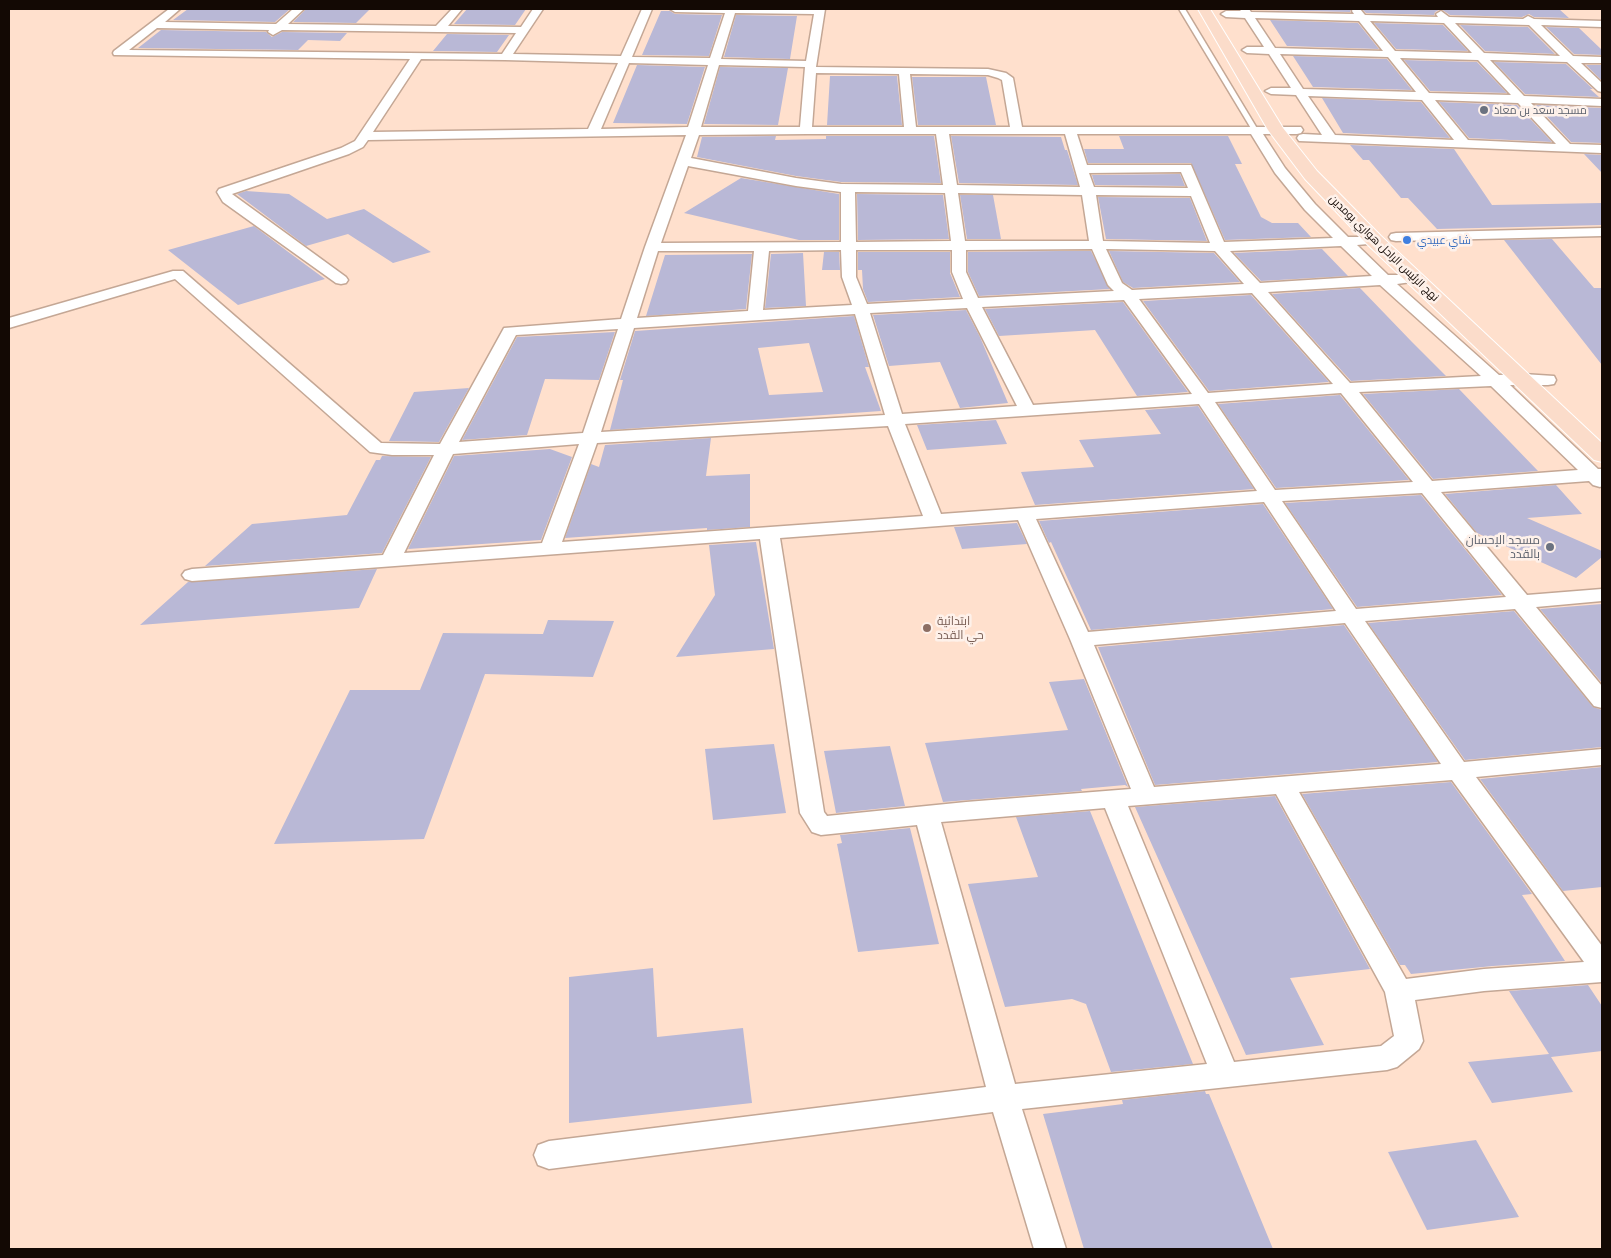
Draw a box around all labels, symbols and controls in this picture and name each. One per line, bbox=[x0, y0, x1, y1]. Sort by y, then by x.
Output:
place label: مسجد سعد بن معاذ bbox=[1494, 103, 1587, 117]
marker: مسجد سعد بن معاذ bbox=[1478, 104, 1490, 116]
street label: نهج الرئيس الراحل هواري بومدين bbox=[1326, 192, 1442, 304]
place label: شاي عبيدي bbox=[1417, 233, 1471, 247]
marker: شاي عبيدي bbox=[1401, 234, 1413, 246]
place label: مسجد الإحسان بالقدد bbox=[1466, 533, 1540, 561]
marker: مسجد الإحسان بالقدد bbox=[1544, 541, 1556, 553]
place label: ابتدائية حي القدد bbox=[937, 614, 984, 642]
marker: ابتدائية حي القدد bbox=[921, 622, 933, 634]

